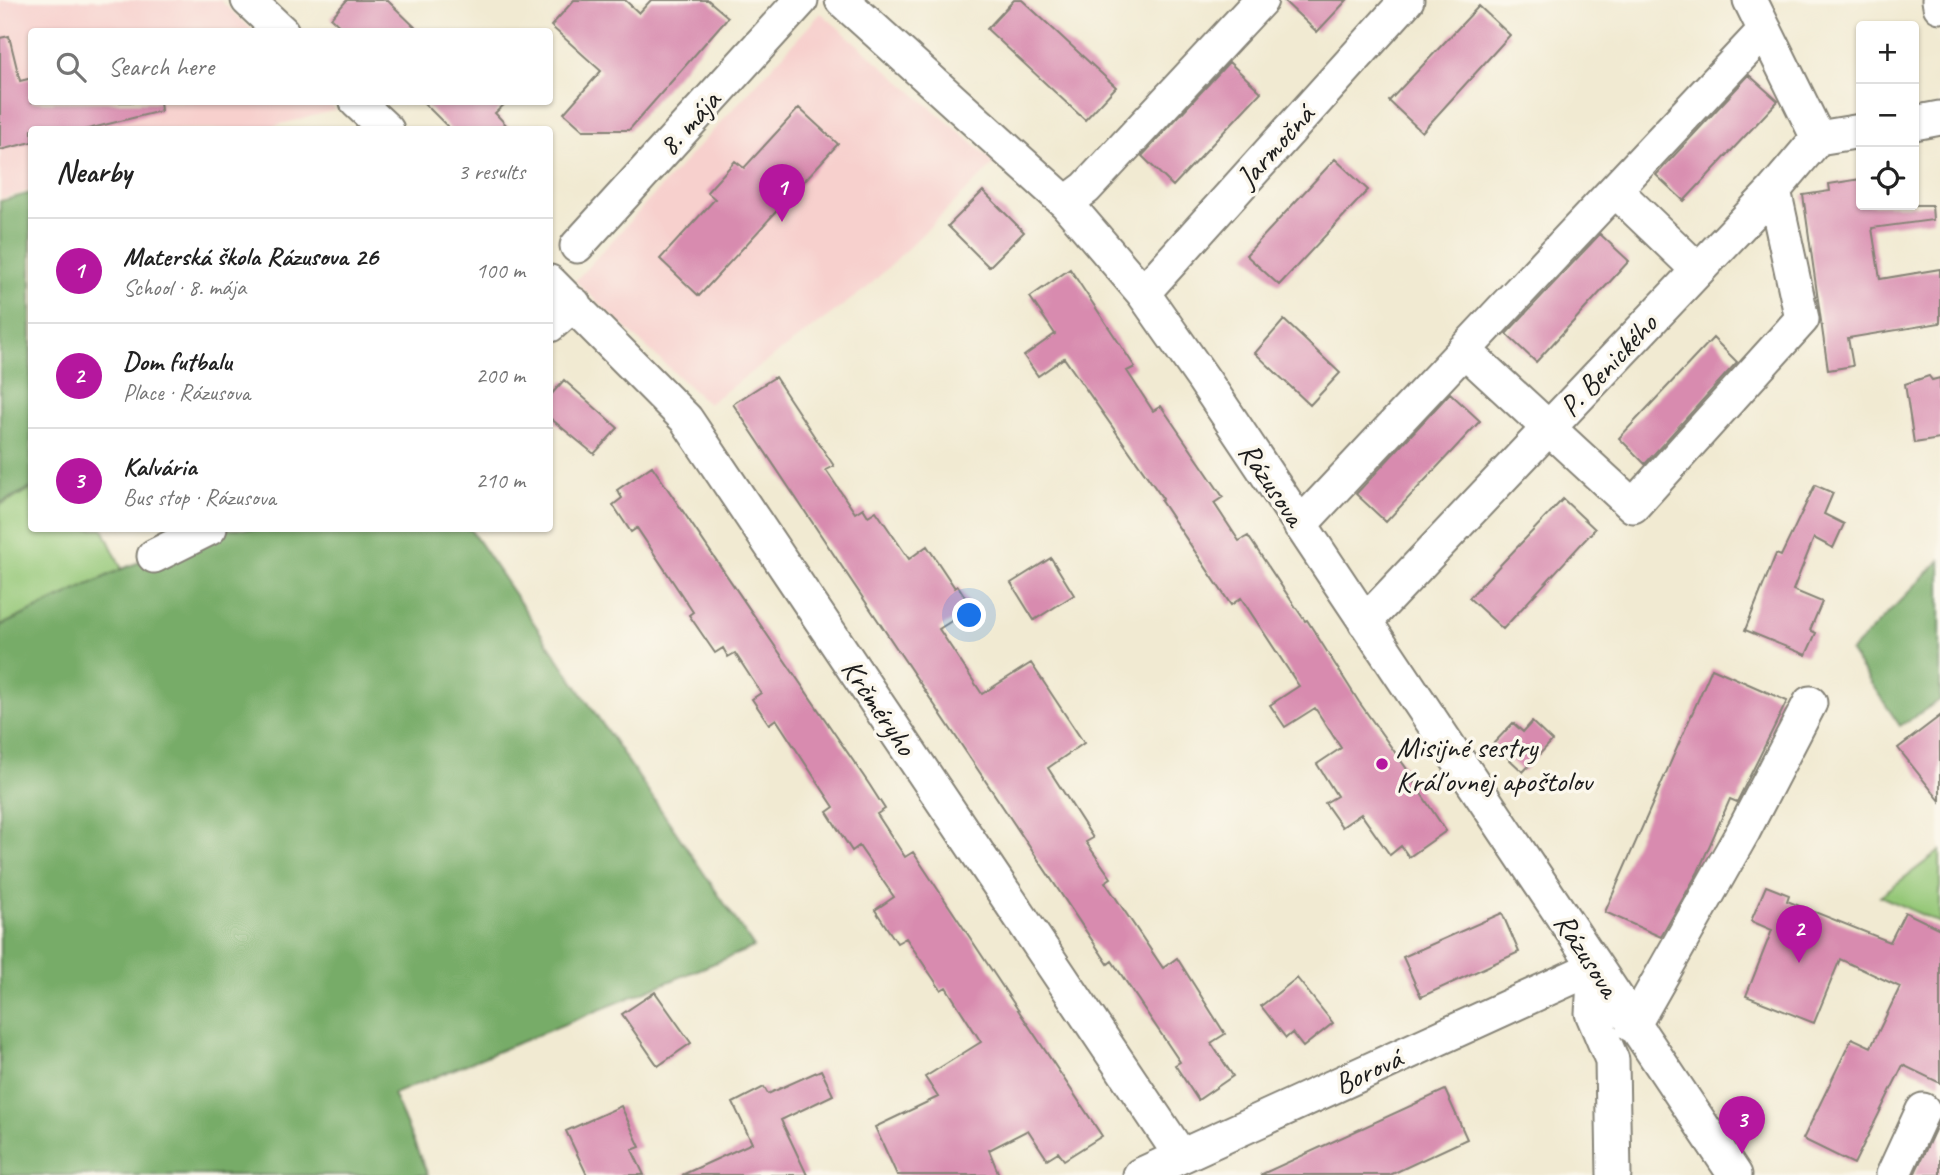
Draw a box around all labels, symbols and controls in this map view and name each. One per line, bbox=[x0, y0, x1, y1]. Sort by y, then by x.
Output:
map controls bbox=[1856, 21, 1919, 210]
button: + bbox=[1856, 21, 1919, 84]
search box bbox=[28, 28, 553, 105]
icon: search bbox=[52, 48, 90, 86]
text: Search here bbox=[108, 50, 214, 83]
street label: 8. mája bbox=[650, 81, 730, 164]
button: − bbox=[1856, 84, 1919, 147]
street label: Jarmočná bbox=[1226, 94, 1324, 197]
button: locate bbox=[1856, 147, 1919, 210]
text: Nearby bbox=[56, 153, 132, 191]
text: 3 results bbox=[458, 157, 525, 186]
pin: 1 bbox=[759, 164, 805, 222]
text: Materská škola Rázusova 26 bbox=[123, 240, 378, 273]
text: 1 bbox=[74, 256, 84, 285]
text: 100 m bbox=[476, 256, 525, 285]
text: School · 8. mája bbox=[123, 273, 246, 302]
street label: P. Benického bbox=[1551, 304, 1666, 425]
text: Dom futbalu bbox=[123, 345, 232, 378]
text: 2 bbox=[74, 361, 84, 390]
text: 200 m bbox=[476, 361, 525, 390]
text: Place · Rázusova bbox=[123, 378, 250, 407]
street label: Rázusova bbox=[1230, 435, 1315, 535]
text: Kalvária bbox=[123, 450, 197, 483]
text: 3 bbox=[74, 466, 84, 495]
text: 210 m bbox=[476, 466, 525, 495]
text: Bus stop · Rázusova bbox=[123, 483, 276, 512]
your location bbox=[952, 598, 986, 632]
street label: Krčméryho bbox=[833, 652, 926, 764]
place label: Misijné sestry Kráľovnej apoštolov bbox=[1396, 728, 1595, 800]
marker: Misijné sestry Kráľovnej apoštolov bbox=[1374, 756, 1390, 772]
pin: 2 bbox=[1776, 905, 1822, 963]
street label: Rázusova bbox=[1546, 906, 1630, 1007]
street label: Borová bbox=[1328, 1038, 1411, 1103]
pin: 3 bbox=[1719, 1096, 1765, 1154]

